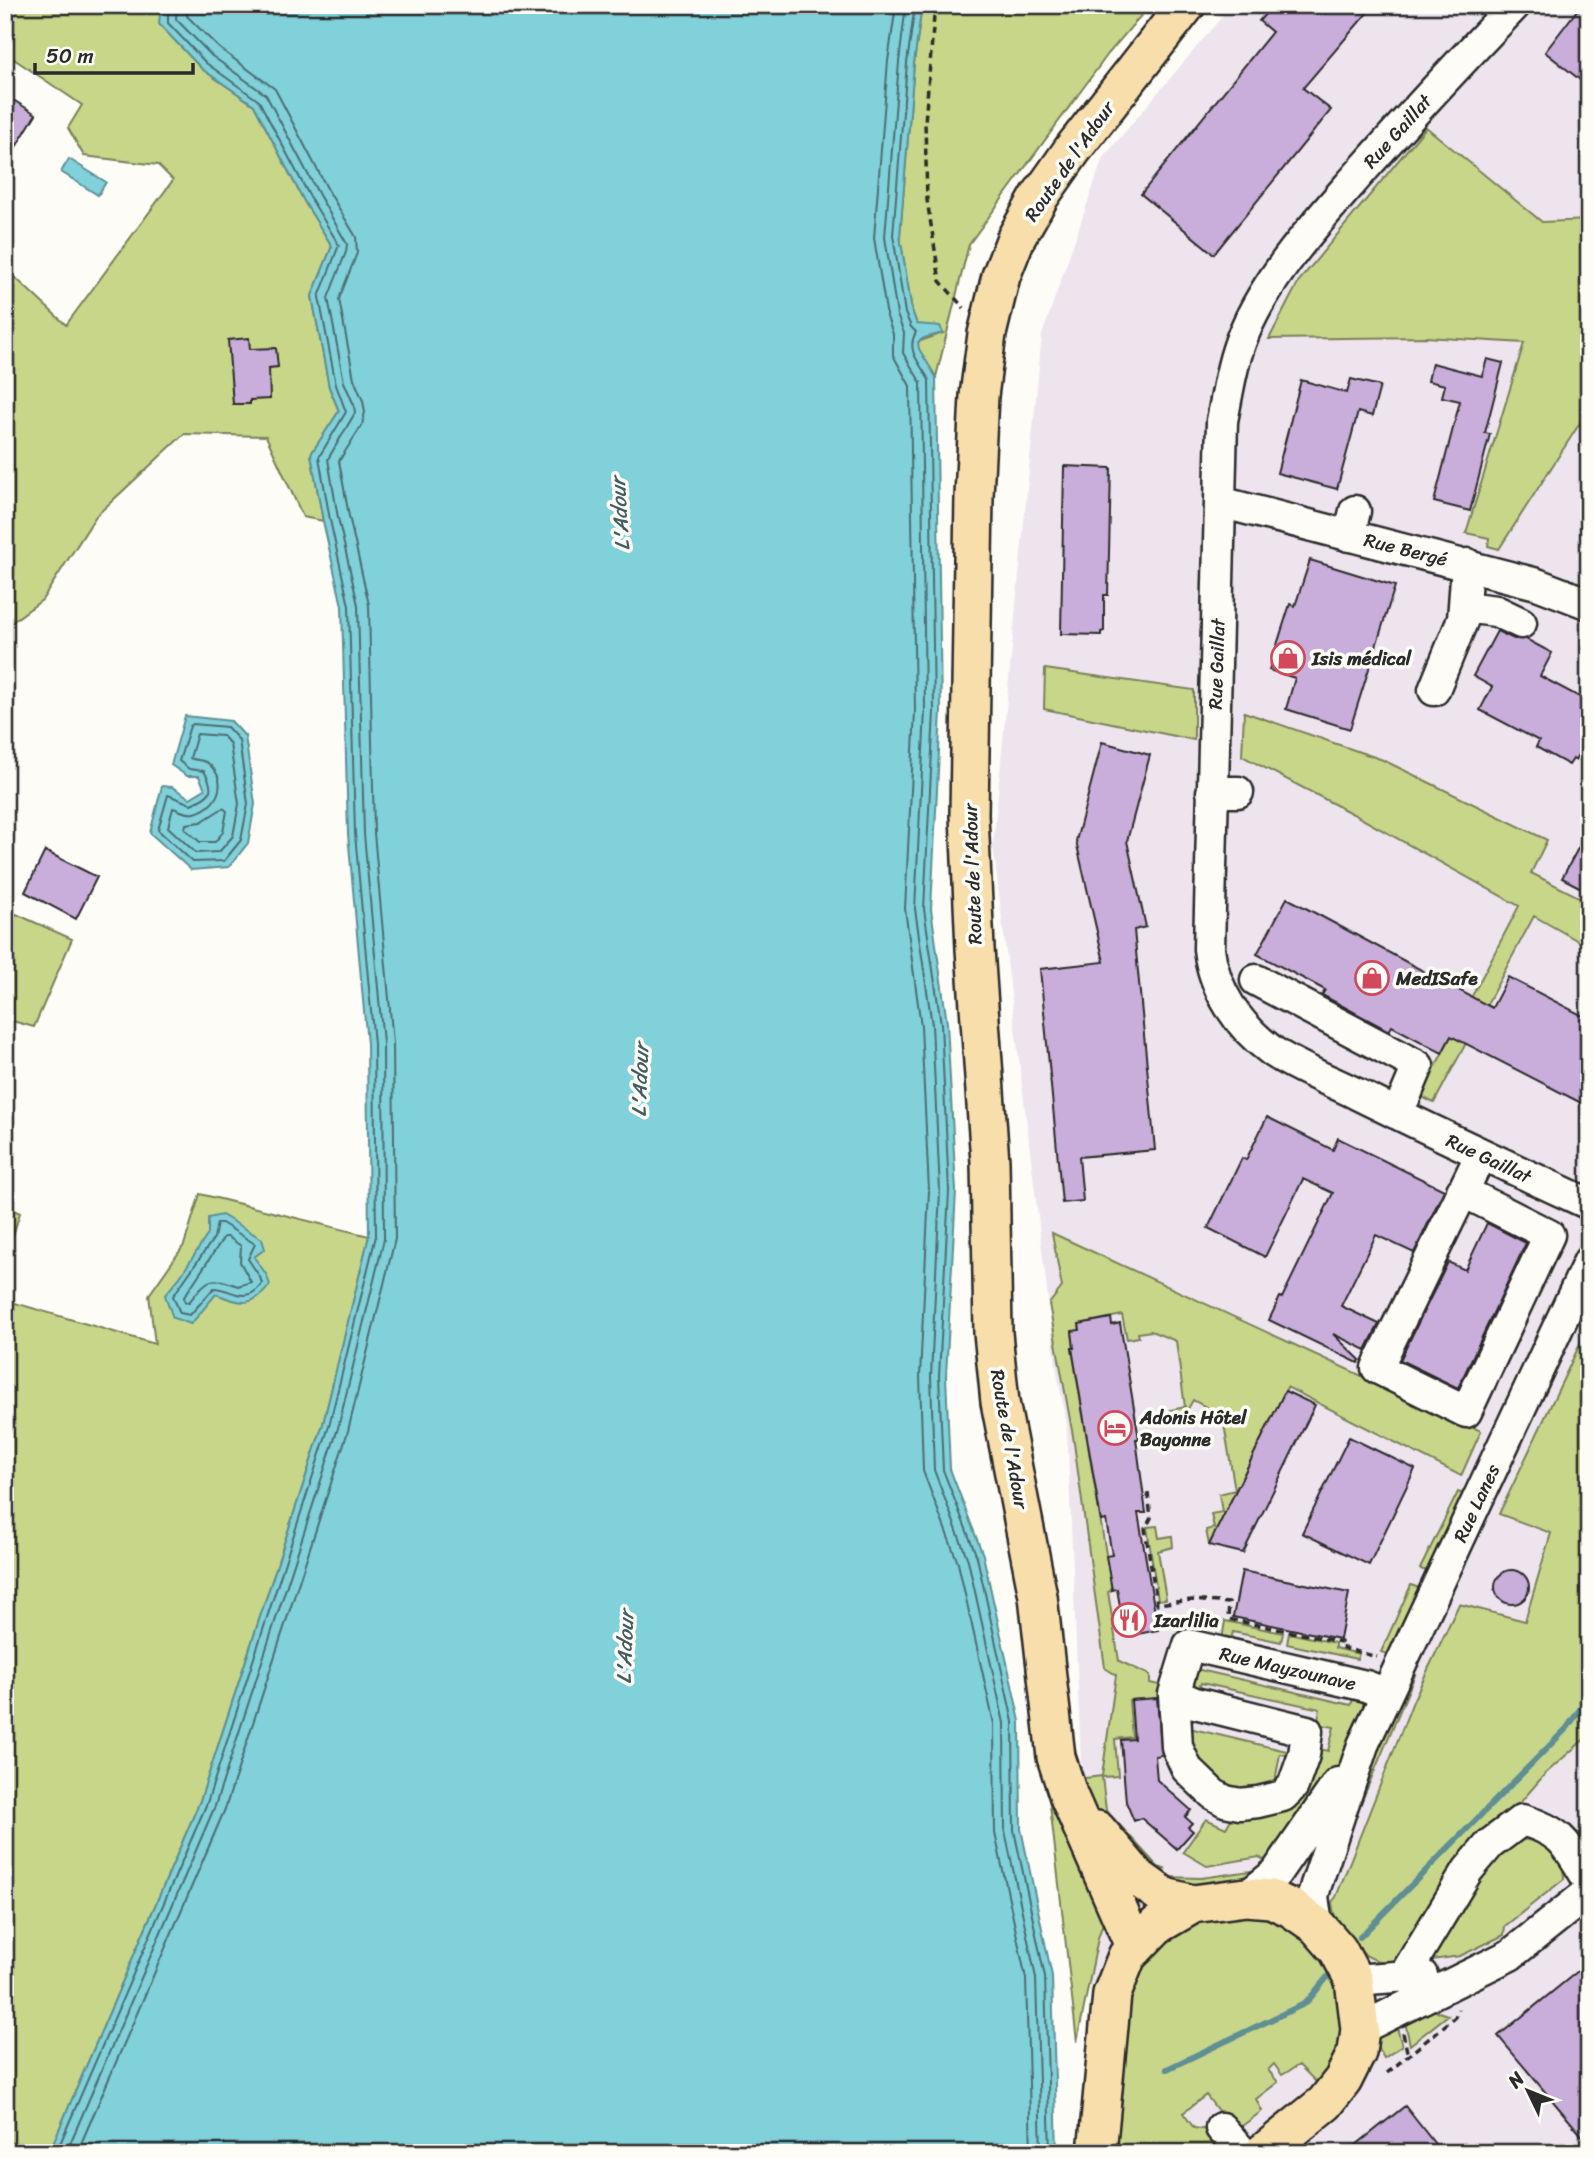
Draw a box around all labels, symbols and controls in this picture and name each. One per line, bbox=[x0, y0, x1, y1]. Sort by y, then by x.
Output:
scale bar bbox=[35, 32, 192, 76]
text: 50 m bbox=[46, 37, 94, 75]
street label: Rue Gaillat bbox=[1355, 85, 1441, 176]
street label: Route de l'Adour bbox=[1015, 93, 1124, 229]
water label: L'Adour bbox=[598, 472, 641, 552]
street label: Rue Bergé bbox=[1361, 523, 1451, 576]
street label: Rue Gaillat bbox=[1198, 617, 1235, 710]
shop icon: Isis médical bbox=[1269, 639, 1307, 677]
place label: Isis médical bbox=[1311, 642, 1412, 675]
street label: Route de l'Adour bbox=[954, 802, 991, 945]
shop icon: MedISafe bbox=[1353, 959, 1391, 997]
place label: MedISafe bbox=[1395, 962, 1479, 995]
water label: L'Adour bbox=[620, 1039, 660, 1117]
street label: Rue Gaillat bbox=[1441, 1124, 1538, 1193]
street label: Route de l'Adour bbox=[981, 1367, 1038, 1513]
place label: Adonis Hôtel Bayonne bbox=[1139, 1401, 1248, 1456]
hotel icon: Adonis Hôtel Bayonne bbox=[1096, 1409, 1134, 1447]
street label: Rue Lanes bbox=[1444, 1458, 1509, 1548]
restaurant icon: Izarlilia bbox=[1110, 1601, 1148, 1639]
place label: Izarlilia bbox=[1153, 1604, 1219, 1637]
water label: L'Adour bbox=[605, 1606, 645, 1684]
street label: Rue Mayzounave bbox=[1216, 1637, 1360, 1700]
north arrow bbox=[1492, 2056, 1562, 2126]
text: N bbox=[1499, 2063, 1533, 2097]

